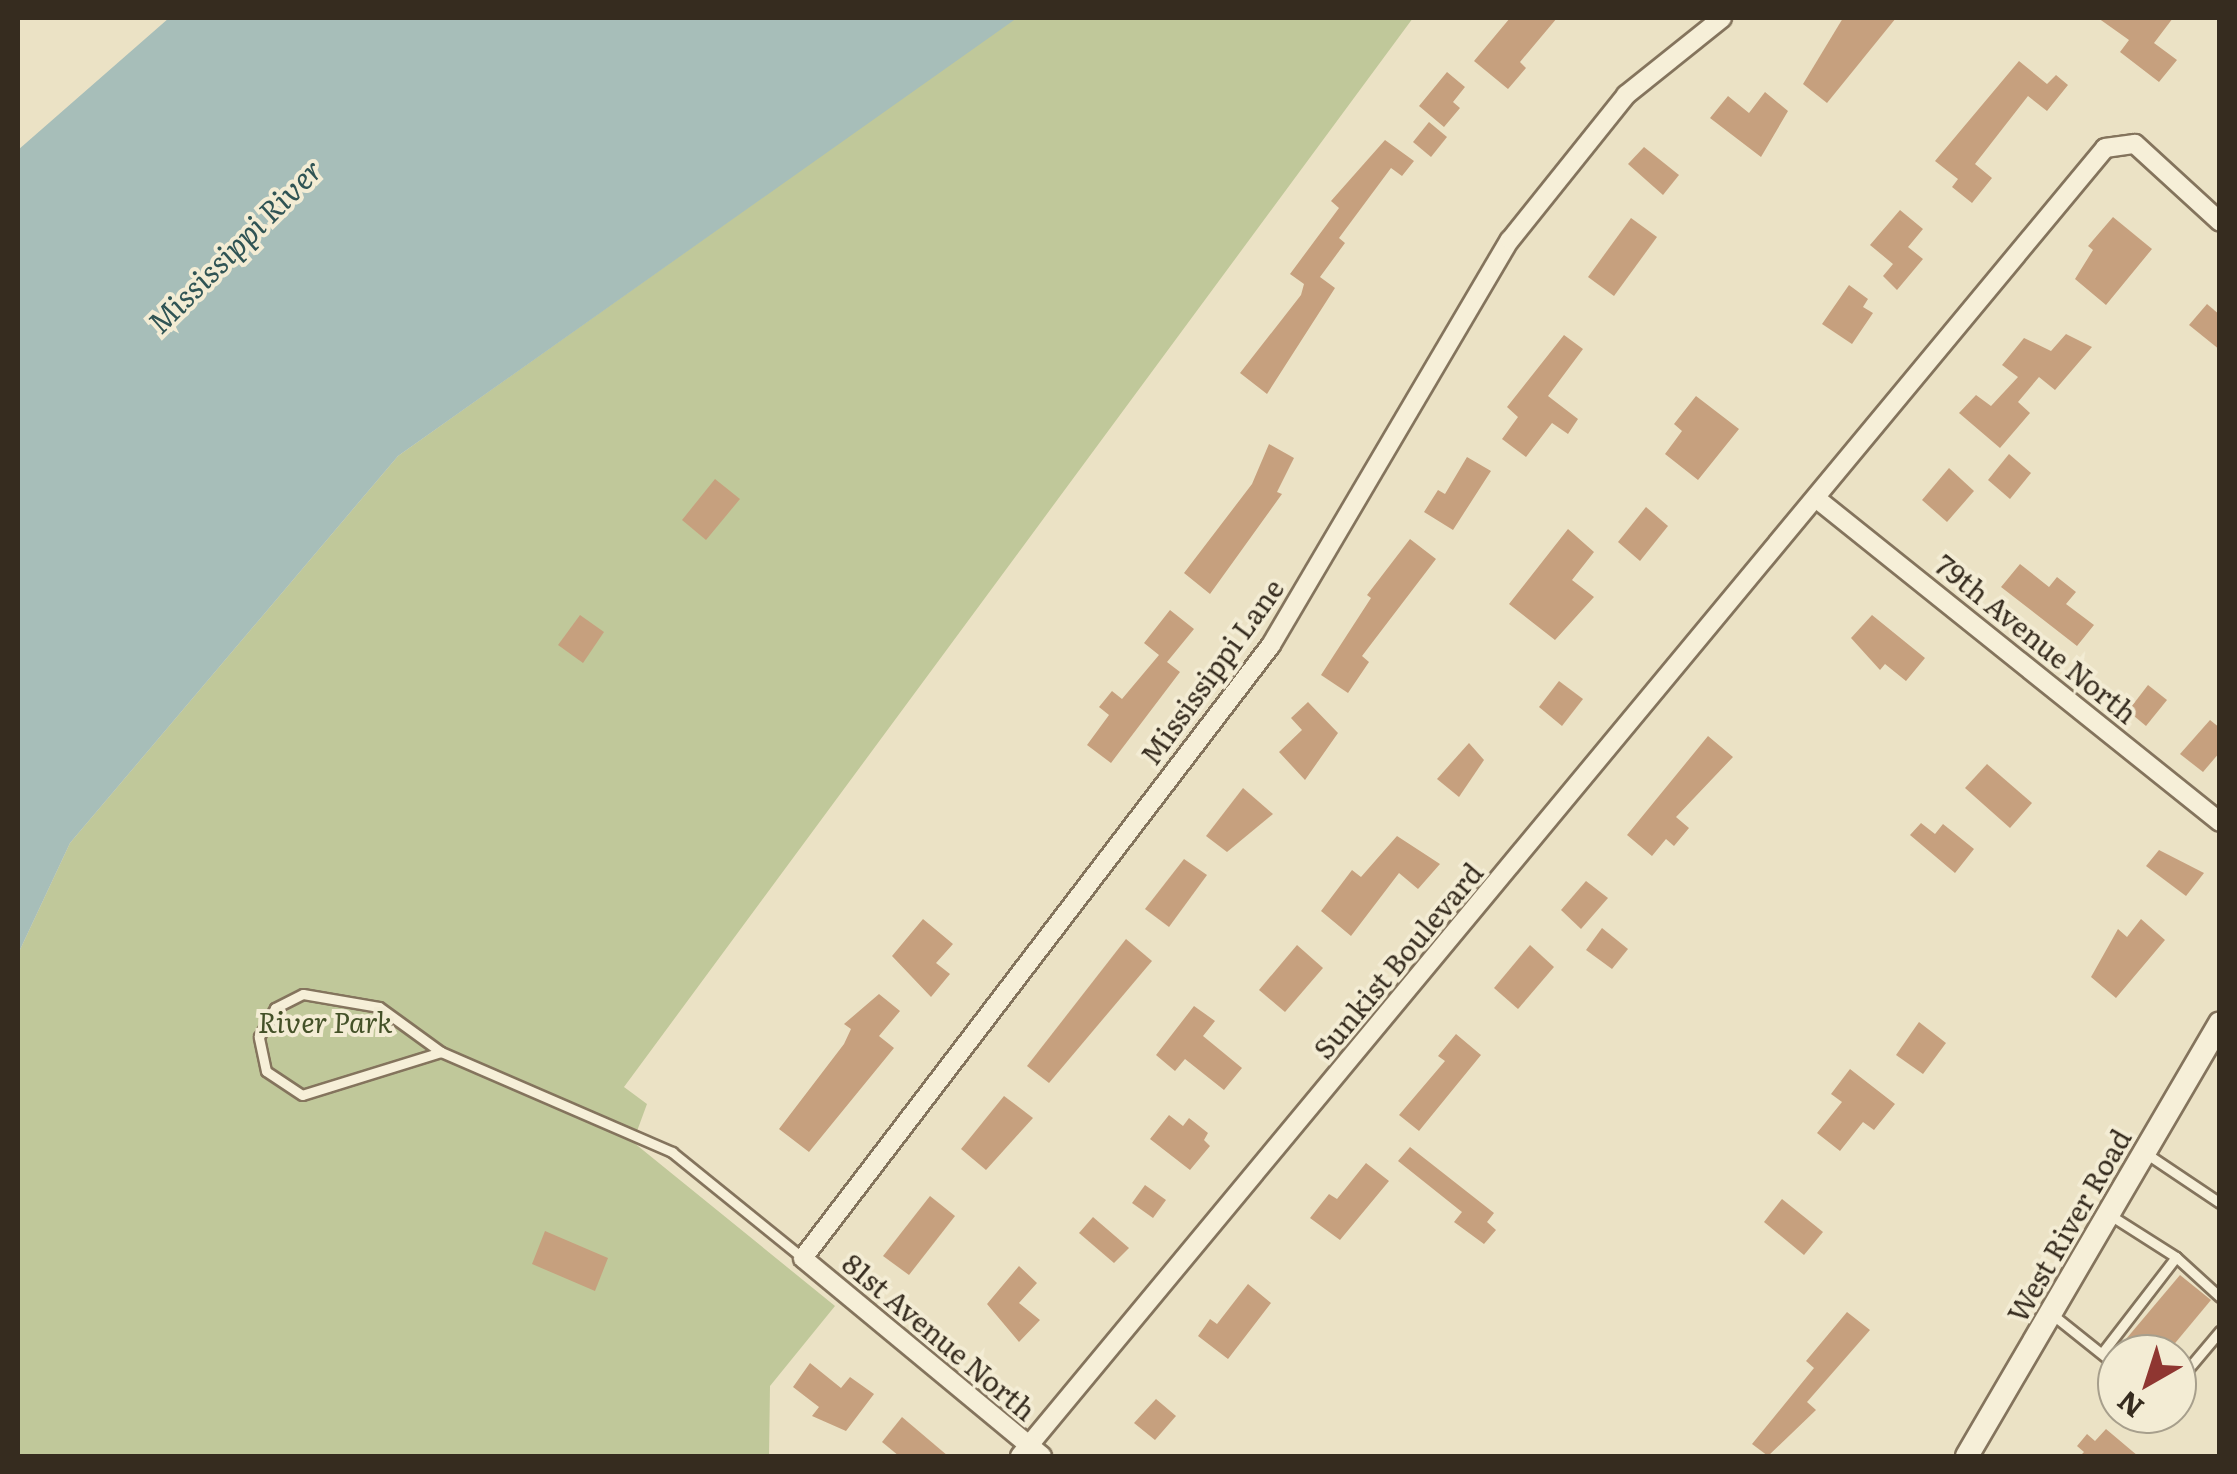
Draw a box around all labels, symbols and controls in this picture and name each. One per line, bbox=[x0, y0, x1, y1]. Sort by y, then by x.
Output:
water label: Mississippi River bbox=[140, 151, 328, 339]
street label: 79th Avenue North bbox=[1930, 546, 2144, 730]
street label: Mississippi Lane bbox=[1132, 572, 1290, 770]
street label: Sunkist Boulevard bbox=[1305, 855, 1489, 1065]
park label: River Park bbox=[258, 1004, 392, 1038]
street label: West River Road bbox=[1999, 1123, 2137, 1327]
street label: 81st Avenue North bbox=[837, 1246, 1043, 1426]
north arrow bbox=[2097, 1334, 2197, 1434]
text: N bbox=[2107, 1382, 2152, 1429]

